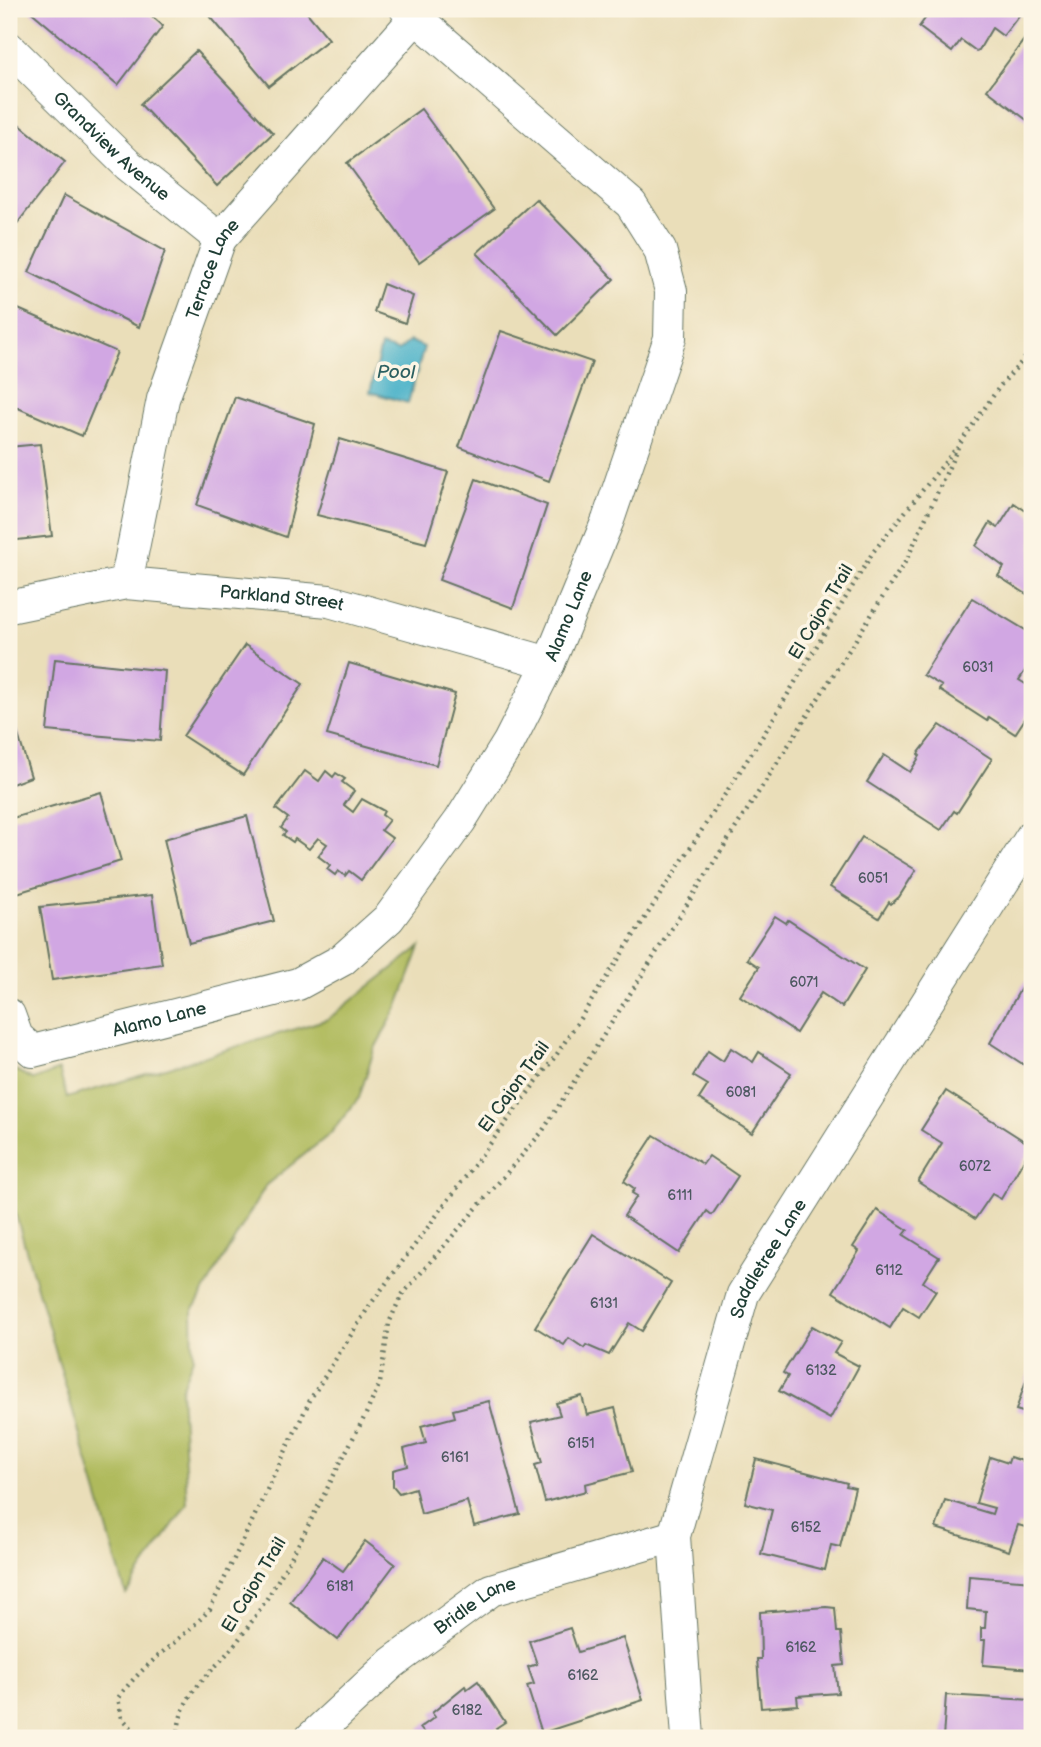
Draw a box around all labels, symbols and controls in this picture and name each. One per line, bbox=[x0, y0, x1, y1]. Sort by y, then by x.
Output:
street label: Grandview Avenue bbox=[49, 87, 174, 205]
street label: Terrace Lane bbox=[182, 214, 244, 322]
water label: Pool bbox=[377, 361, 416, 384]
street label: El Cajon Trail bbox=[784, 561, 858, 663]
street label: Alamo Lane bbox=[540, 567, 597, 664]
street label: Parkland Street bbox=[219, 581, 347, 615]
house number: 6031 bbox=[963, 659, 993, 676]
house number: 6051 bbox=[858, 870, 888, 887]
house number: 6071 bbox=[789, 974, 819, 991]
street label: Alamo Lane bbox=[110, 997, 209, 1041]
street label: El Cajon Trail bbox=[474, 1037, 554, 1137]
house number: 6081 bbox=[726, 1084, 756, 1101]
house number: 6072 bbox=[959, 1158, 992, 1175]
house number: 6111 bbox=[668, 1187, 692, 1204]
street label: Saddletree Lane bbox=[726, 1195, 811, 1321]
house number: 6112 bbox=[875, 1262, 904, 1279]
house number: 6131 bbox=[590, 1295, 618, 1312]
house number: 6132 bbox=[806, 1362, 837, 1379]
house number: 6151 bbox=[567, 1435, 595, 1452]
house number: 6161 bbox=[441, 1449, 469, 1466]
house number: 6152 bbox=[791, 1519, 822, 1536]
street label: El Cajon Trail bbox=[217, 1534, 291, 1636]
street label: Bridle Lane bbox=[430, 1573, 519, 1639]
house number: 6181 bbox=[326, 1578, 354, 1595]
house number: 6162 bbox=[786, 1639, 817, 1656]
house number: 6162 bbox=[568, 1667, 599, 1684]
house number: 6182 bbox=[452, 1702, 483, 1719]

